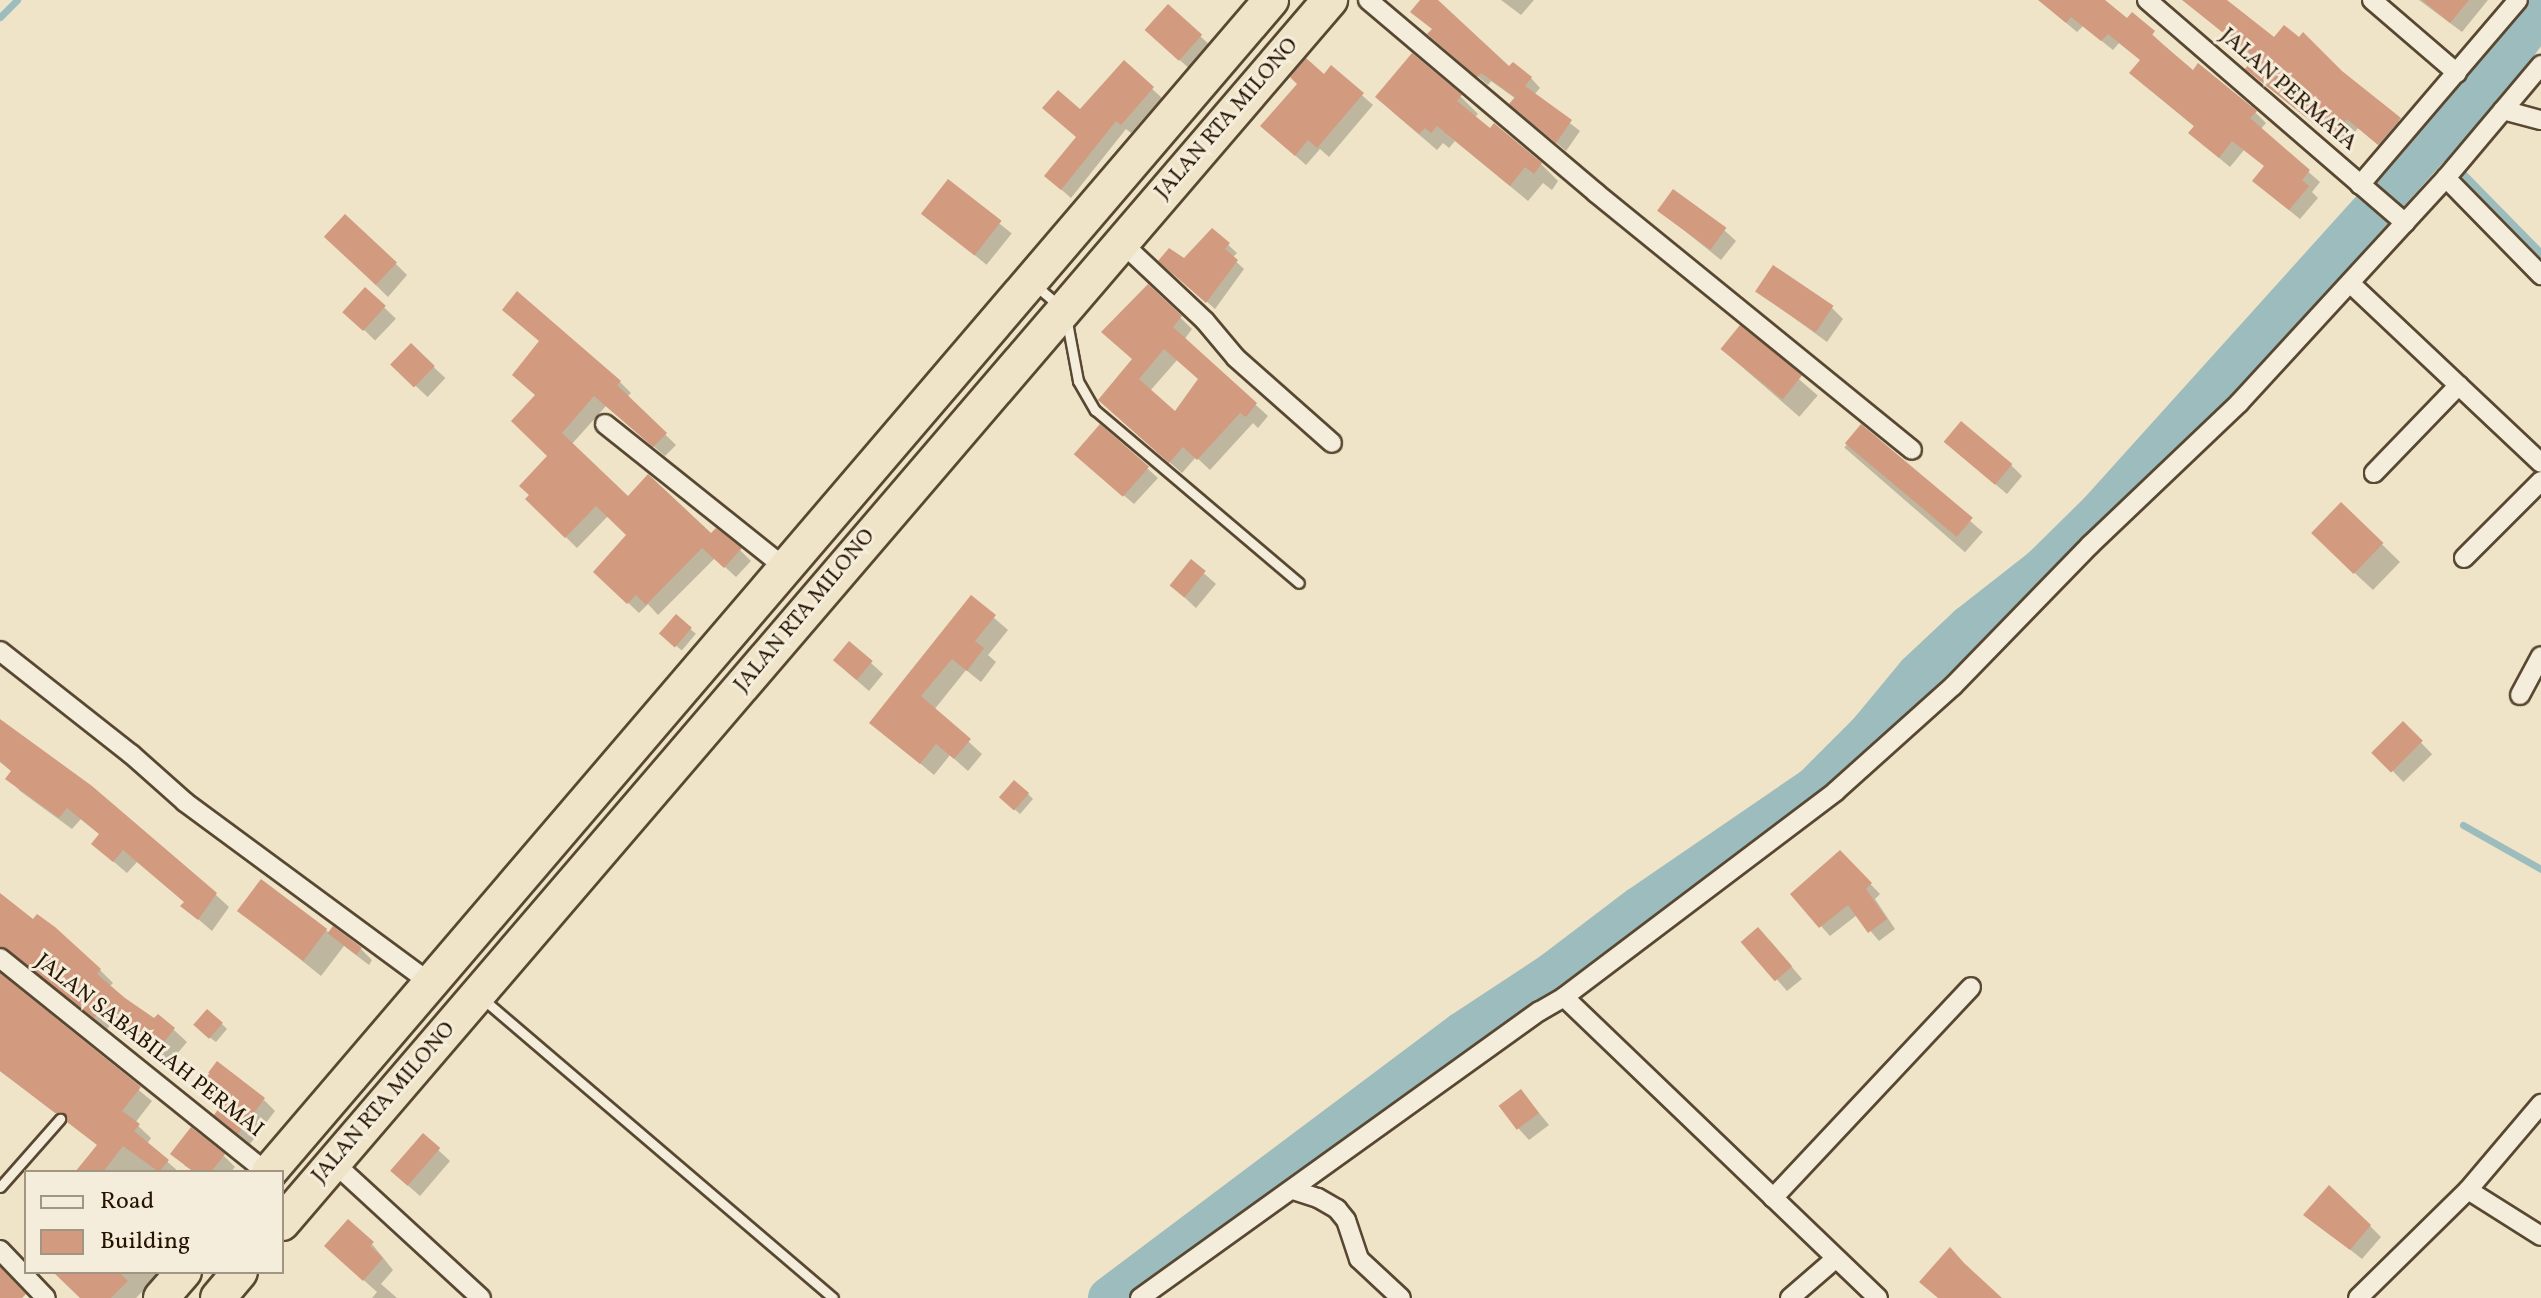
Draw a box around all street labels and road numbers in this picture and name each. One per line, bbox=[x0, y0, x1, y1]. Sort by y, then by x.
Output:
street label: JALAN PERMATA bbox=[2214, 23, 2362, 157]
street label: JALAN RTA MILONO bbox=[1150, 33, 1304, 205]
street label: JALAN RTA MILONO bbox=[729, 524, 881, 698]
street label: JALAN SABABILAH PERMAI bbox=[30, 949, 268, 1143]
street label: JALAN RTA MILONO bbox=[307, 1017, 461, 1189]

